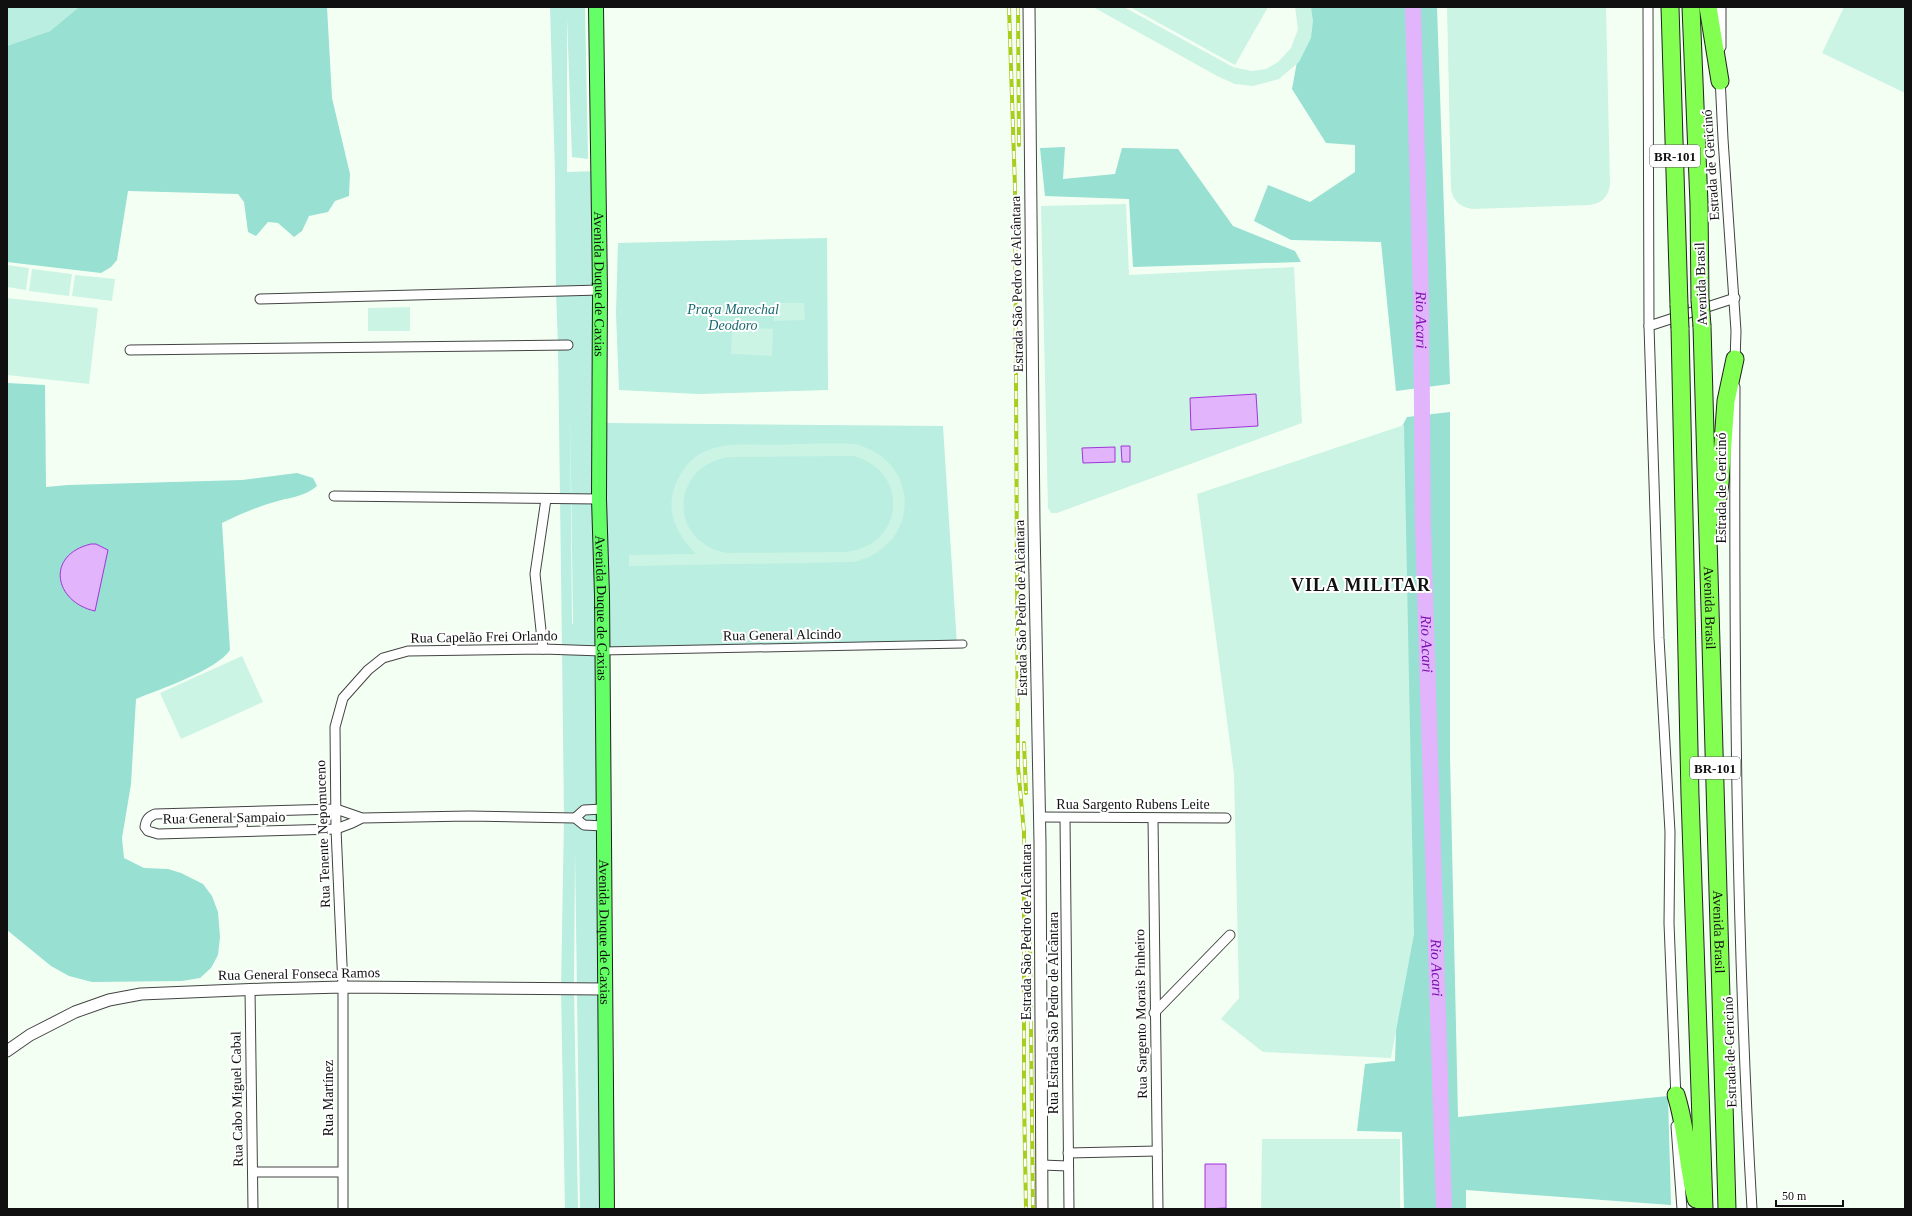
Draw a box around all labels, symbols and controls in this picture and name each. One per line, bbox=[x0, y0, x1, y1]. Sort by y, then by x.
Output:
street label: Estrada de Gericinó bbox=[1700, 109, 1722, 221]
road number: BR-101 bbox=[1650, 145, 1700, 167]
street label: Estrada São Pedro de Alcântara bbox=[1008, 195, 1026, 372]
street label: Avenida Duque de Caxias bbox=[591, 211, 608, 357]
street label: Avenida Brasil bbox=[1692, 242, 1710, 326]
water label: Rio Acari bbox=[1413, 290, 1429, 349]
park label: Praça Marechal Deodoro bbox=[686, 302, 779, 333]
street label: Estrada de Gericinó bbox=[1714, 432, 1729, 544]
street label: Estrada São Pedro de Alcântara bbox=[1012, 519, 1030, 696]
street label: Avenida Duque de Caxias bbox=[593, 535, 610, 681]
street label: Avenida Brasil bbox=[1701, 566, 1719, 650]
district label: VILA MILITAR bbox=[1291, 575, 1431, 595]
water label: Rio Acari bbox=[1418, 614, 1436, 673]
street label: Rua General Alcindo bbox=[723, 626, 841, 644]
street label: Rua Capelão Frei Orlando bbox=[410, 628, 558, 646]
road number: BR-101 bbox=[1690, 757, 1740, 779]
street label: Rua Tenente Nepomuceno bbox=[313, 760, 333, 908]
street label: Rua Sargento Rubens Leite bbox=[1056, 797, 1210, 812]
street label: Rua General Sampaio bbox=[162, 809, 286, 827]
street label: Estrada São Pedro de Alcântara bbox=[1019, 843, 1034, 1020]
street label: Avenida Duque de Caxias bbox=[597, 859, 613, 1005]
street label: Avenida Brasil bbox=[1710, 890, 1728, 974]
street label: Rua Estrada São Pedro de Alcântara bbox=[1046, 911, 1061, 1114]
street label: Rua Sargento Morais Pinheiro bbox=[1132, 929, 1150, 1099]
water label: Rio Acari bbox=[1428, 938, 1445, 997]
street label: Rua General Fonseca Ramos bbox=[218, 965, 380, 983]
street label: Estrada de Gericinó bbox=[1721, 996, 1739, 1108]
street label: Rua Cabo Miguel Cabal bbox=[228, 1031, 246, 1167]
street label: Rua Martínez bbox=[321, 1060, 336, 1136]
scale bar bbox=[1776, 1182, 1843, 1208]
text: 50 m bbox=[1782, 1189, 1807, 1203]

